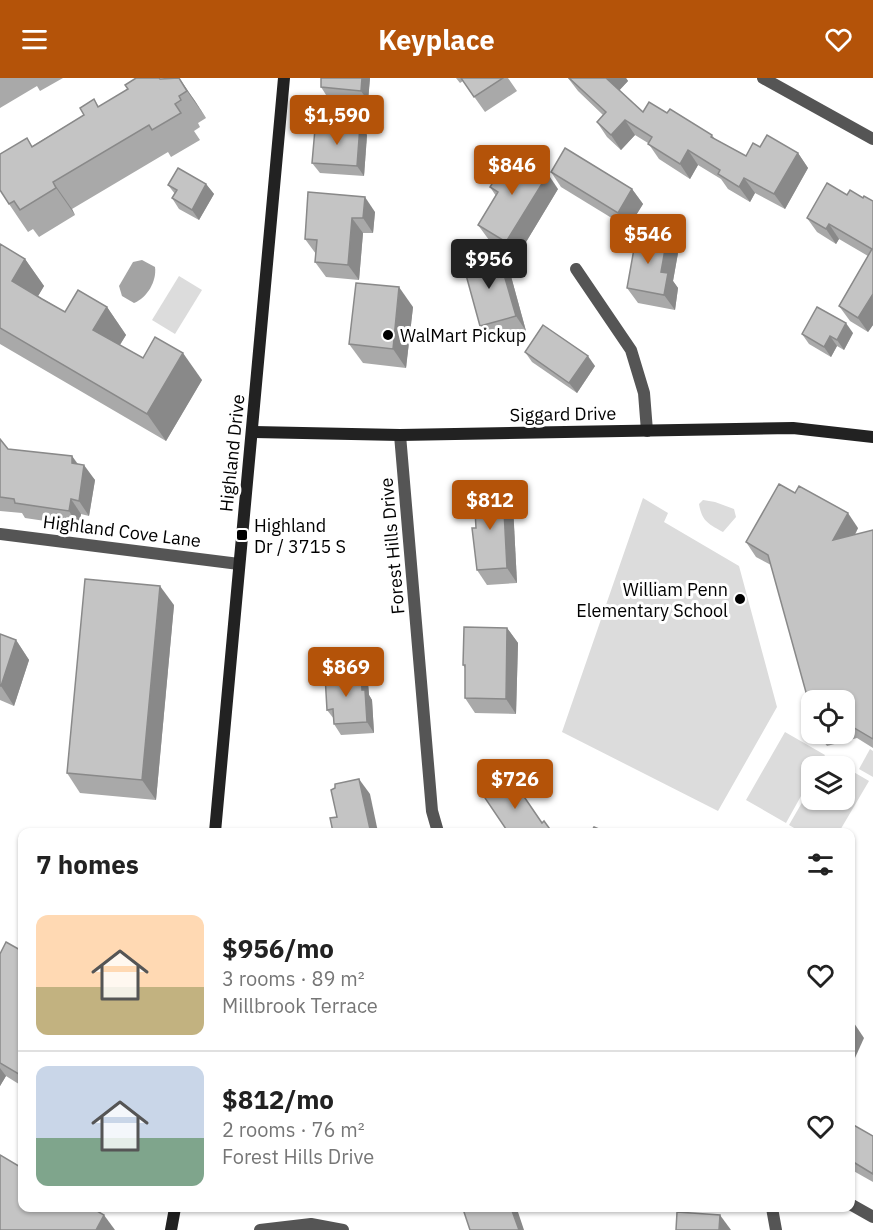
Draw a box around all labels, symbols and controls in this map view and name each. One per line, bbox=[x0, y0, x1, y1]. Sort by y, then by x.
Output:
text: Keyplace bbox=[378, 22, 495, 57]
icon: menu bbox=[18, 23, 51, 56]
icon: heart bbox=[822, 23, 855, 56]
pin: $1,590 bbox=[288, 95, 386, 146]
text: $1,590 bbox=[304, 101, 370, 128]
pin: $846 bbox=[476, 145, 548, 196]
text: $846 bbox=[488, 151, 536, 178]
pin: $546 bbox=[612, 214, 684, 265]
text: $546 bbox=[624, 220, 672, 247]
pin: $956 bbox=[453, 239, 525, 290]
text: $956 bbox=[465, 245, 513, 272]
place label: WalMart Pickup bbox=[400, 324, 526, 347]
marker: WalMart Pickup bbox=[381, 328, 395, 342]
street label: Highland Drive bbox=[214, 393, 250, 513]
street label: Siggard Drive bbox=[510, 402, 617, 426]
street label: Forest Hills Drive bbox=[375, 477, 409, 615]
pin: $812 bbox=[454, 480, 526, 531]
text: $812 bbox=[466, 486, 514, 513]
street label: Highland Cove Lane bbox=[42, 510, 202, 552]
place label: Highland Dr / 3715 S bbox=[254, 514, 346, 558]
marker: Highland Dr / 3715 S bbox=[235, 528, 249, 542]
place label: William Penn Elementary School bbox=[576, 578, 728, 622]
marker: William Penn Elementary School bbox=[733, 592, 747, 606]
pin: $869 bbox=[310, 647, 382, 698]
text: $869 bbox=[322, 653, 370, 680]
map controls bbox=[801, 690, 855, 810]
button: locate bbox=[801, 690, 855, 744]
button: layers bbox=[801, 756, 855, 810]
pin: $726 bbox=[479, 759, 551, 810]
text: $726 bbox=[491, 765, 539, 792]
text: 7 homes bbox=[36, 847, 139, 881]
icon: filters bbox=[804, 848, 837, 881]
text: $956/mo bbox=[222, 931, 334, 965]
icon: home bbox=[84, 939, 156, 1011]
icon: heart bbox=[804, 959, 837, 992]
text: 3 rooms · 89 m² bbox=[222, 965, 365, 992]
text: Millbrook Terrace bbox=[222, 992, 378, 1019]
text: $812/mo bbox=[222, 1082, 334, 1116]
icon: home bbox=[84, 1090, 156, 1162]
icon: heart bbox=[804, 1110, 837, 1143]
text: 2 rooms · 76 m² bbox=[222, 1116, 365, 1143]
text: Forest Hills Drive bbox=[222, 1143, 374, 1170]

